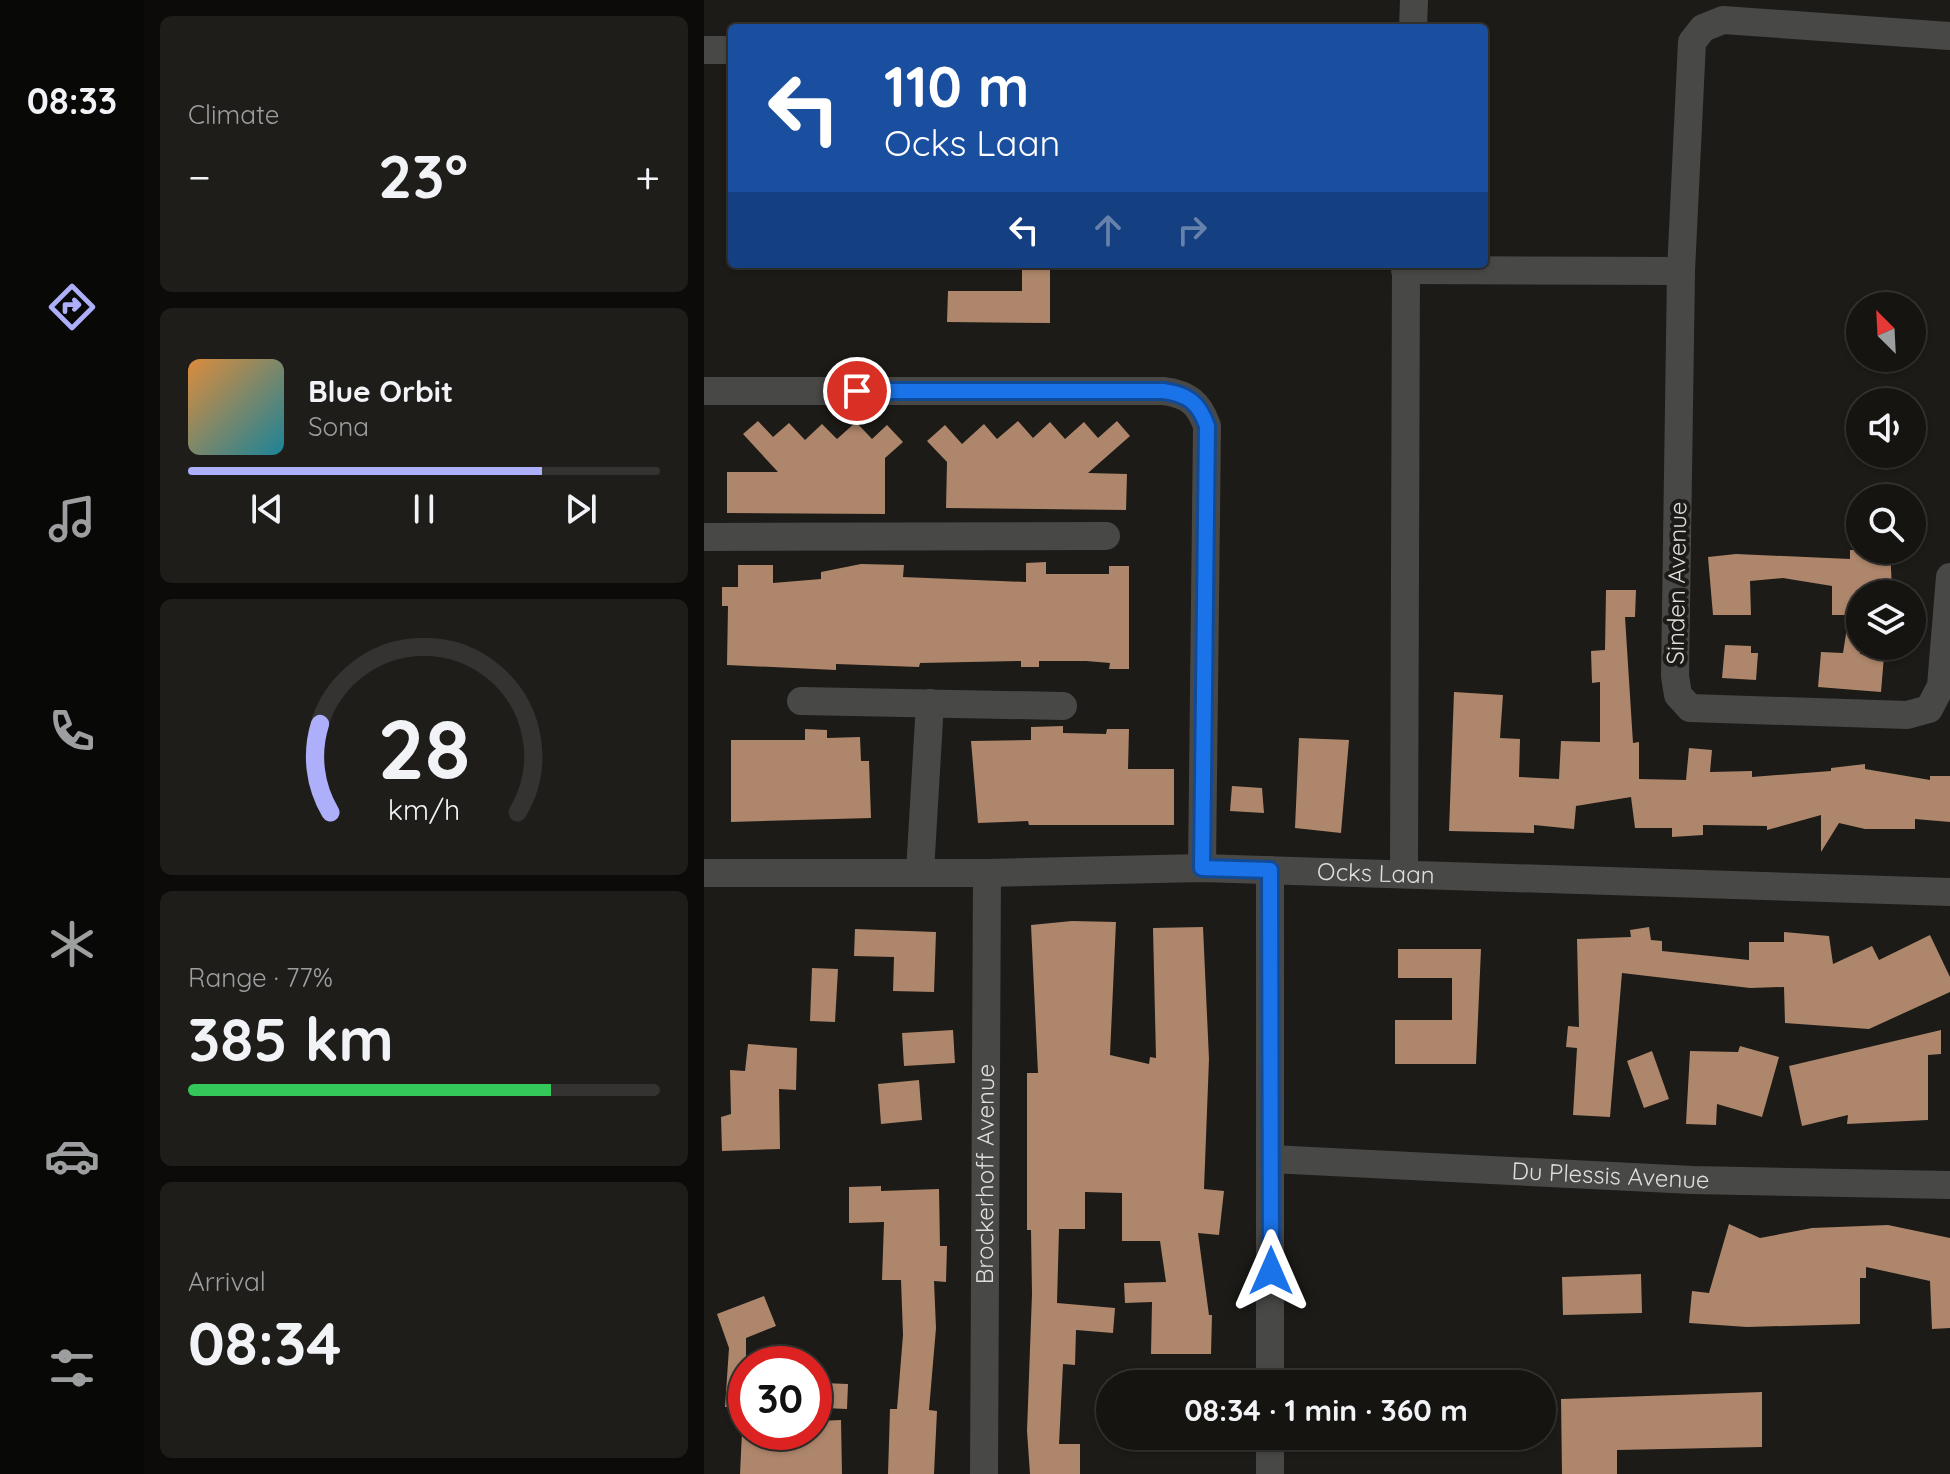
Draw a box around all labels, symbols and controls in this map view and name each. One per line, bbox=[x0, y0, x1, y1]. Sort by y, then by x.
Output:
text: 110 m bbox=[884, 51, 1029, 121]
icon: left bbox=[752, 56, 856, 160]
text: 08:33 bbox=[27, 78, 117, 123]
text: Climate bbox=[188, 98, 279, 131]
text: Ocks Laan bbox=[884, 120, 1060, 165]
text: 23° bbox=[378, 138, 468, 213]
text: − bbox=[188, 149, 211, 204]
text: + bbox=[635, 149, 660, 204]
icon: left bbox=[1002, 208, 1046, 252]
icon: ahead bbox=[1086, 208, 1130, 252]
icon: right bbox=[1170, 208, 1214, 252]
icon: directions bbox=[44, 279, 100, 335]
north arrow bbox=[1846, 292, 1926, 372]
map controls bbox=[1846, 292, 1926, 660]
pin bbox=[823, 357, 891, 425]
icon: arrive bbox=[835, 369, 879, 413]
text: Blue Orbit bbox=[308, 372, 453, 410]
button: sound bbox=[1846, 388, 1926, 468]
text: Sona bbox=[308, 410, 369, 443]
button: search bbox=[1846, 484, 1926, 564]
icon: previous bbox=[245, 487, 289, 531]
icon: pause bbox=[402, 487, 446, 531]
icon: next bbox=[559, 487, 603, 531]
icon: music bbox=[44, 491, 100, 547]
street label: Sinden Avenue bbox=[1660, 501, 1692, 665]
button: layers bbox=[1846, 580, 1926, 660]
text: 28 bbox=[378, 696, 470, 800]
icon: phone bbox=[44, 703, 100, 759]
text: km/h bbox=[388, 791, 460, 827]
street label: Ocks Laan bbox=[1317, 856, 1435, 889]
icon: climate bbox=[44, 916, 100, 972]
text: Range · 77% bbox=[188, 961, 333, 994]
text: 385 km bbox=[188, 1001, 394, 1076]
street label: Brockerhoff Avenue bbox=[969, 1064, 1000, 1284]
icon: car bbox=[44, 1128, 100, 1184]
street label: Du Plessis Avenue bbox=[1511, 1155, 1710, 1194]
position arrow bbox=[1229, 1229, 1313, 1313]
text: Arrival bbox=[188, 1265, 266, 1298]
text: 08:34 bbox=[188, 1305, 342, 1380]
icon: filters bbox=[44, 1340, 100, 1396]
speed limit sign: 30 bbox=[728, 1346, 832, 1450]
text: 08:34 · 1 min · 360 m bbox=[1184, 1391, 1468, 1429]

